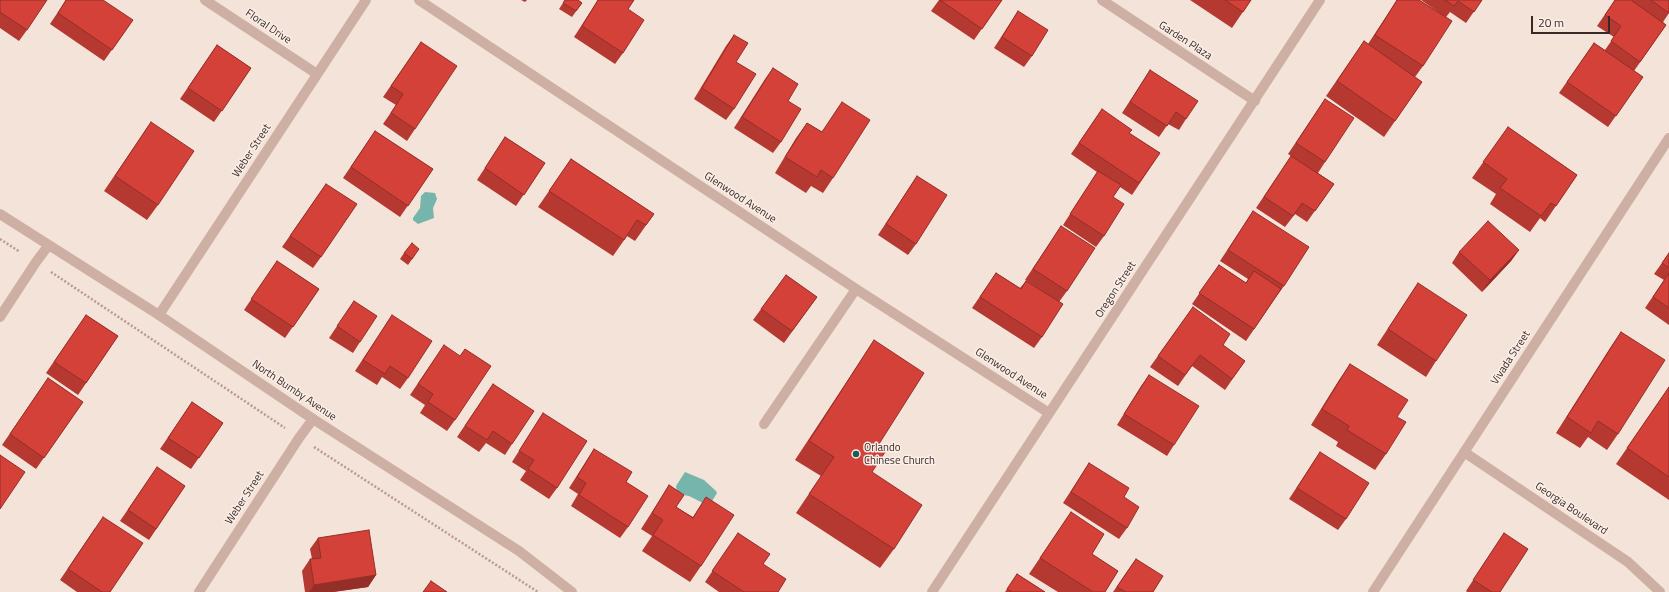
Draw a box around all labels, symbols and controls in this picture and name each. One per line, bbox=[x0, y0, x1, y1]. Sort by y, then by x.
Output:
street label: Floral Drive bbox=[243, 7, 293, 47]
scale bar bbox=[1533, 8, 1612, 34]
text: 20 m bbox=[1538, 13, 1564, 32]
street label: Garden Plaza bbox=[1156, 19, 1214, 63]
street label: Weber Street bbox=[230, 122, 274, 180]
street label: Glenwood Avenue bbox=[701, 170, 779, 226]
street label: Oregon Street bbox=[1093, 259, 1139, 321]
street label: Vivada Street bbox=[1489, 329, 1533, 387]
street label: Glenwood Avenue bbox=[972, 346, 1050, 402]
street label: North Bumby Avenue bbox=[249, 358, 339, 424]
place label: Orlando Chinese Church bbox=[864, 441, 935, 467]
marker: Orlando Chinese Church bbox=[851, 449, 861, 459]
street label: Weber Street bbox=[223, 469, 267, 527]
street label: Georgia Boulevard bbox=[1532, 480, 1610, 538]

